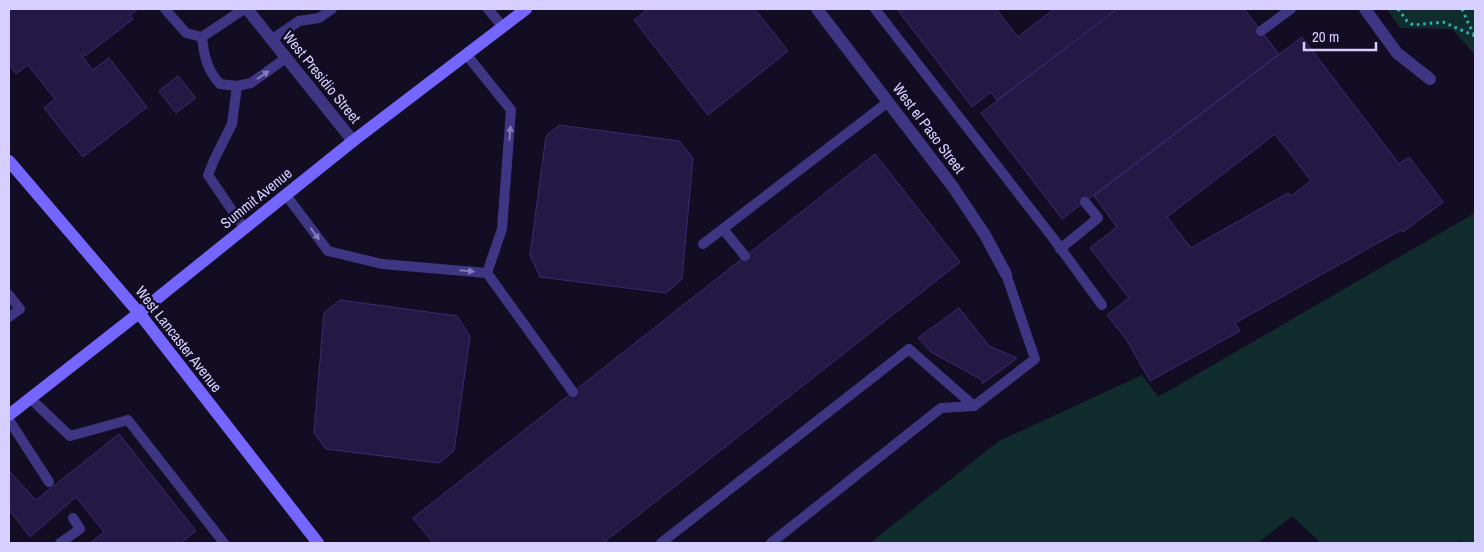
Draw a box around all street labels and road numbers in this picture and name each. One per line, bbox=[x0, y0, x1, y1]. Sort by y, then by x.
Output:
street label: West Presidio Street bbox=[278, 26, 366, 128]
street label: West el Paso Street bbox=[888, 78, 970, 178]
street label: Summit Avenue bbox=[216, 162, 296, 233]
street label: West Lancaster Avenue bbox=[131, 282, 227, 397]

